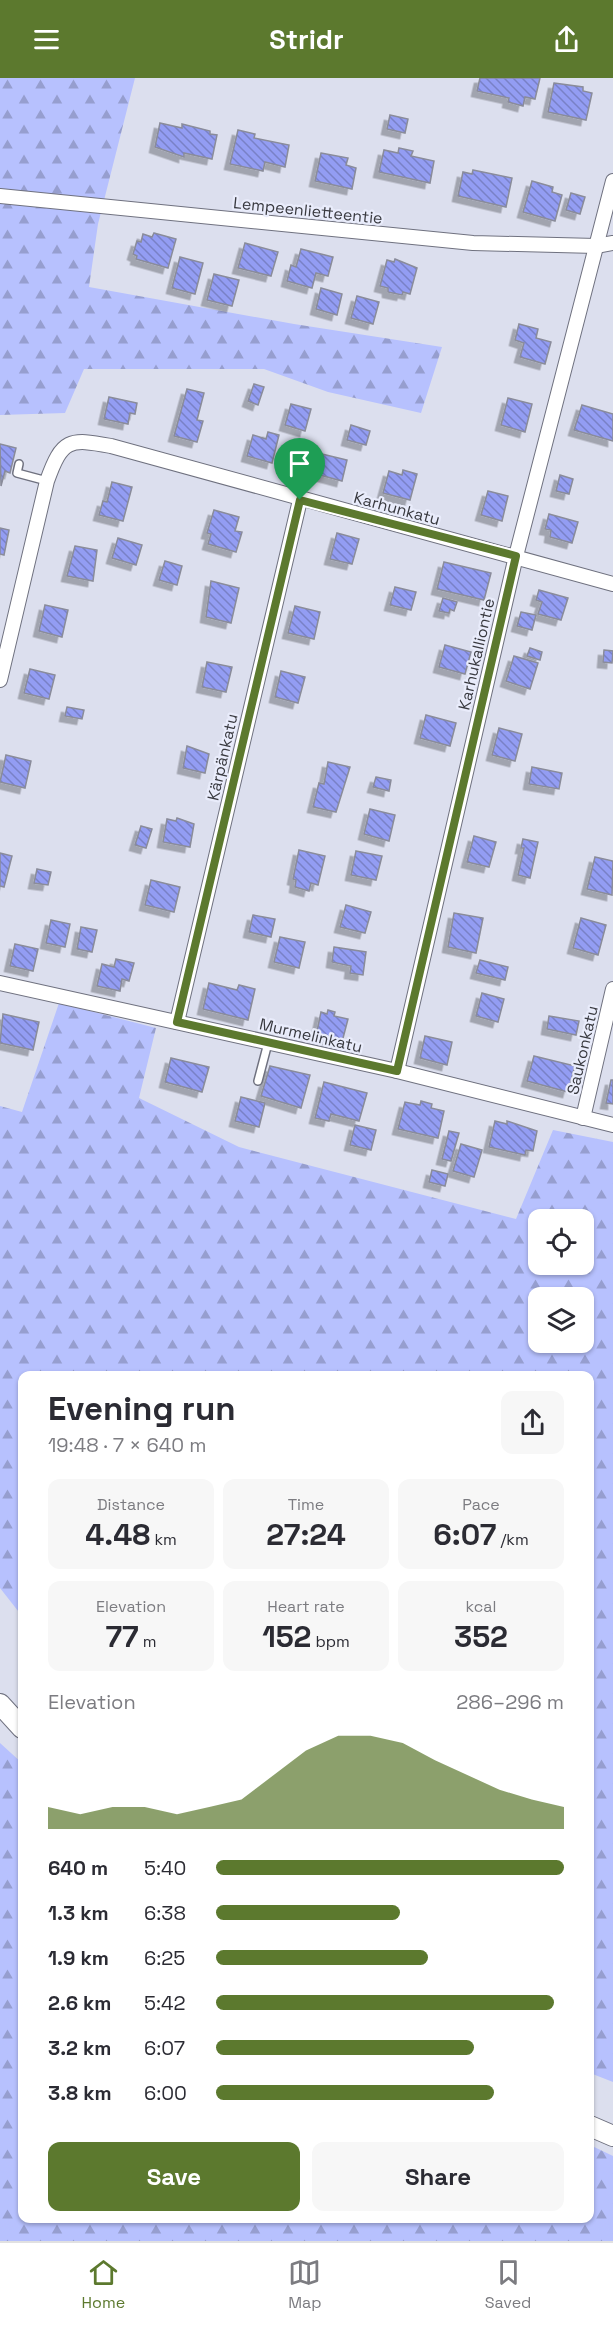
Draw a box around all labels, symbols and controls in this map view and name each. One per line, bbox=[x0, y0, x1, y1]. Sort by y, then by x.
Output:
text: Stridr bbox=[269, 22, 344, 57]
icon: menu bbox=[30, 23, 63, 56]
icon: share bbox=[550, 23, 583, 56]
street label: Lempeenlietteentie bbox=[232, 192, 384, 229]
pin bbox=[274, 438, 325, 500]
icon: arrive bbox=[283, 447, 316, 480]
street label: Karhunkatu bbox=[351, 487, 442, 530]
street label: Karhukalliontie bbox=[453, 596, 500, 712]
street label: Kärpänkatu bbox=[202, 712, 243, 803]
street label: Saukonkatu bbox=[562, 1004, 603, 1097]
street label: Murmelinkatu bbox=[257, 1013, 364, 1058]
map controls bbox=[528, 1209, 594, 1353]
button: locate bbox=[528, 1209, 594, 1275]
button: layers bbox=[528, 1287, 594, 1353]
text: Evening run bbox=[48, 1388, 236, 1430]
button: share bbox=[501, 1391, 564, 1454]
text: 19:48 · 7 × 640 m bbox=[48, 1432, 207, 1458]
text: Distance bbox=[97, 1494, 165, 1515]
text: Time bbox=[288, 1494, 324, 1515]
text: Pace bbox=[462, 1494, 500, 1515]
text: 4.48 bbox=[85, 1515, 150, 1554]
text: 27:24 bbox=[266, 1515, 346, 1554]
text: 6:07 bbox=[433, 1515, 496, 1554]
text: km bbox=[150, 1529, 177, 1550]
text: /km bbox=[496, 1529, 529, 1550]
text: Elevation bbox=[96, 1596, 166, 1617]
text: Heart rate bbox=[267, 1596, 345, 1617]
text: kcal bbox=[466, 1596, 496, 1617]
text: 77 bbox=[105, 1617, 139, 1656]
text: 152 bbox=[262, 1617, 311, 1656]
text: 352 bbox=[454, 1617, 508, 1656]
text: m bbox=[139, 1631, 157, 1652]
text: bpm bbox=[311, 1631, 350, 1652]
text: Elevation bbox=[48, 1689, 136, 1715]
text: 286–296 m bbox=[456, 1689, 564, 1715]
text: 640 m bbox=[48, 1855, 108, 1881]
text: 5:40 bbox=[144, 1855, 186, 1881]
text: 1.3 km bbox=[48, 1900, 109, 1926]
text: 6:38 bbox=[144, 1900, 186, 1926]
text: 1.9 km bbox=[48, 1945, 109, 1971]
text: 6:25 bbox=[144, 1945, 185, 1971]
text: 2.6 km bbox=[48, 1990, 111, 2016]
text: 5:42 bbox=[144, 1990, 186, 2016]
text: 3.2 km bbox=[48, 2035, 111, 2061]
text: 6:07 bbox=[144, 2035, 185, 2061]
text: 3.8 km bbox=[48, 2080, 112, 2106]
text: 6:00 bbox=[144, 2080, 187, 2106]
button: Save bbox=[48, 2142, 300, 2211]
button: Share bbox=[312, 2142, 564, 2211]
tab: Home bbox=[82, 2256, 125, 2313]
tab: Map bbox=[288, 2256, 322, 2313]
tab: Saved bbox=[485, 2256, 531, 2313]

